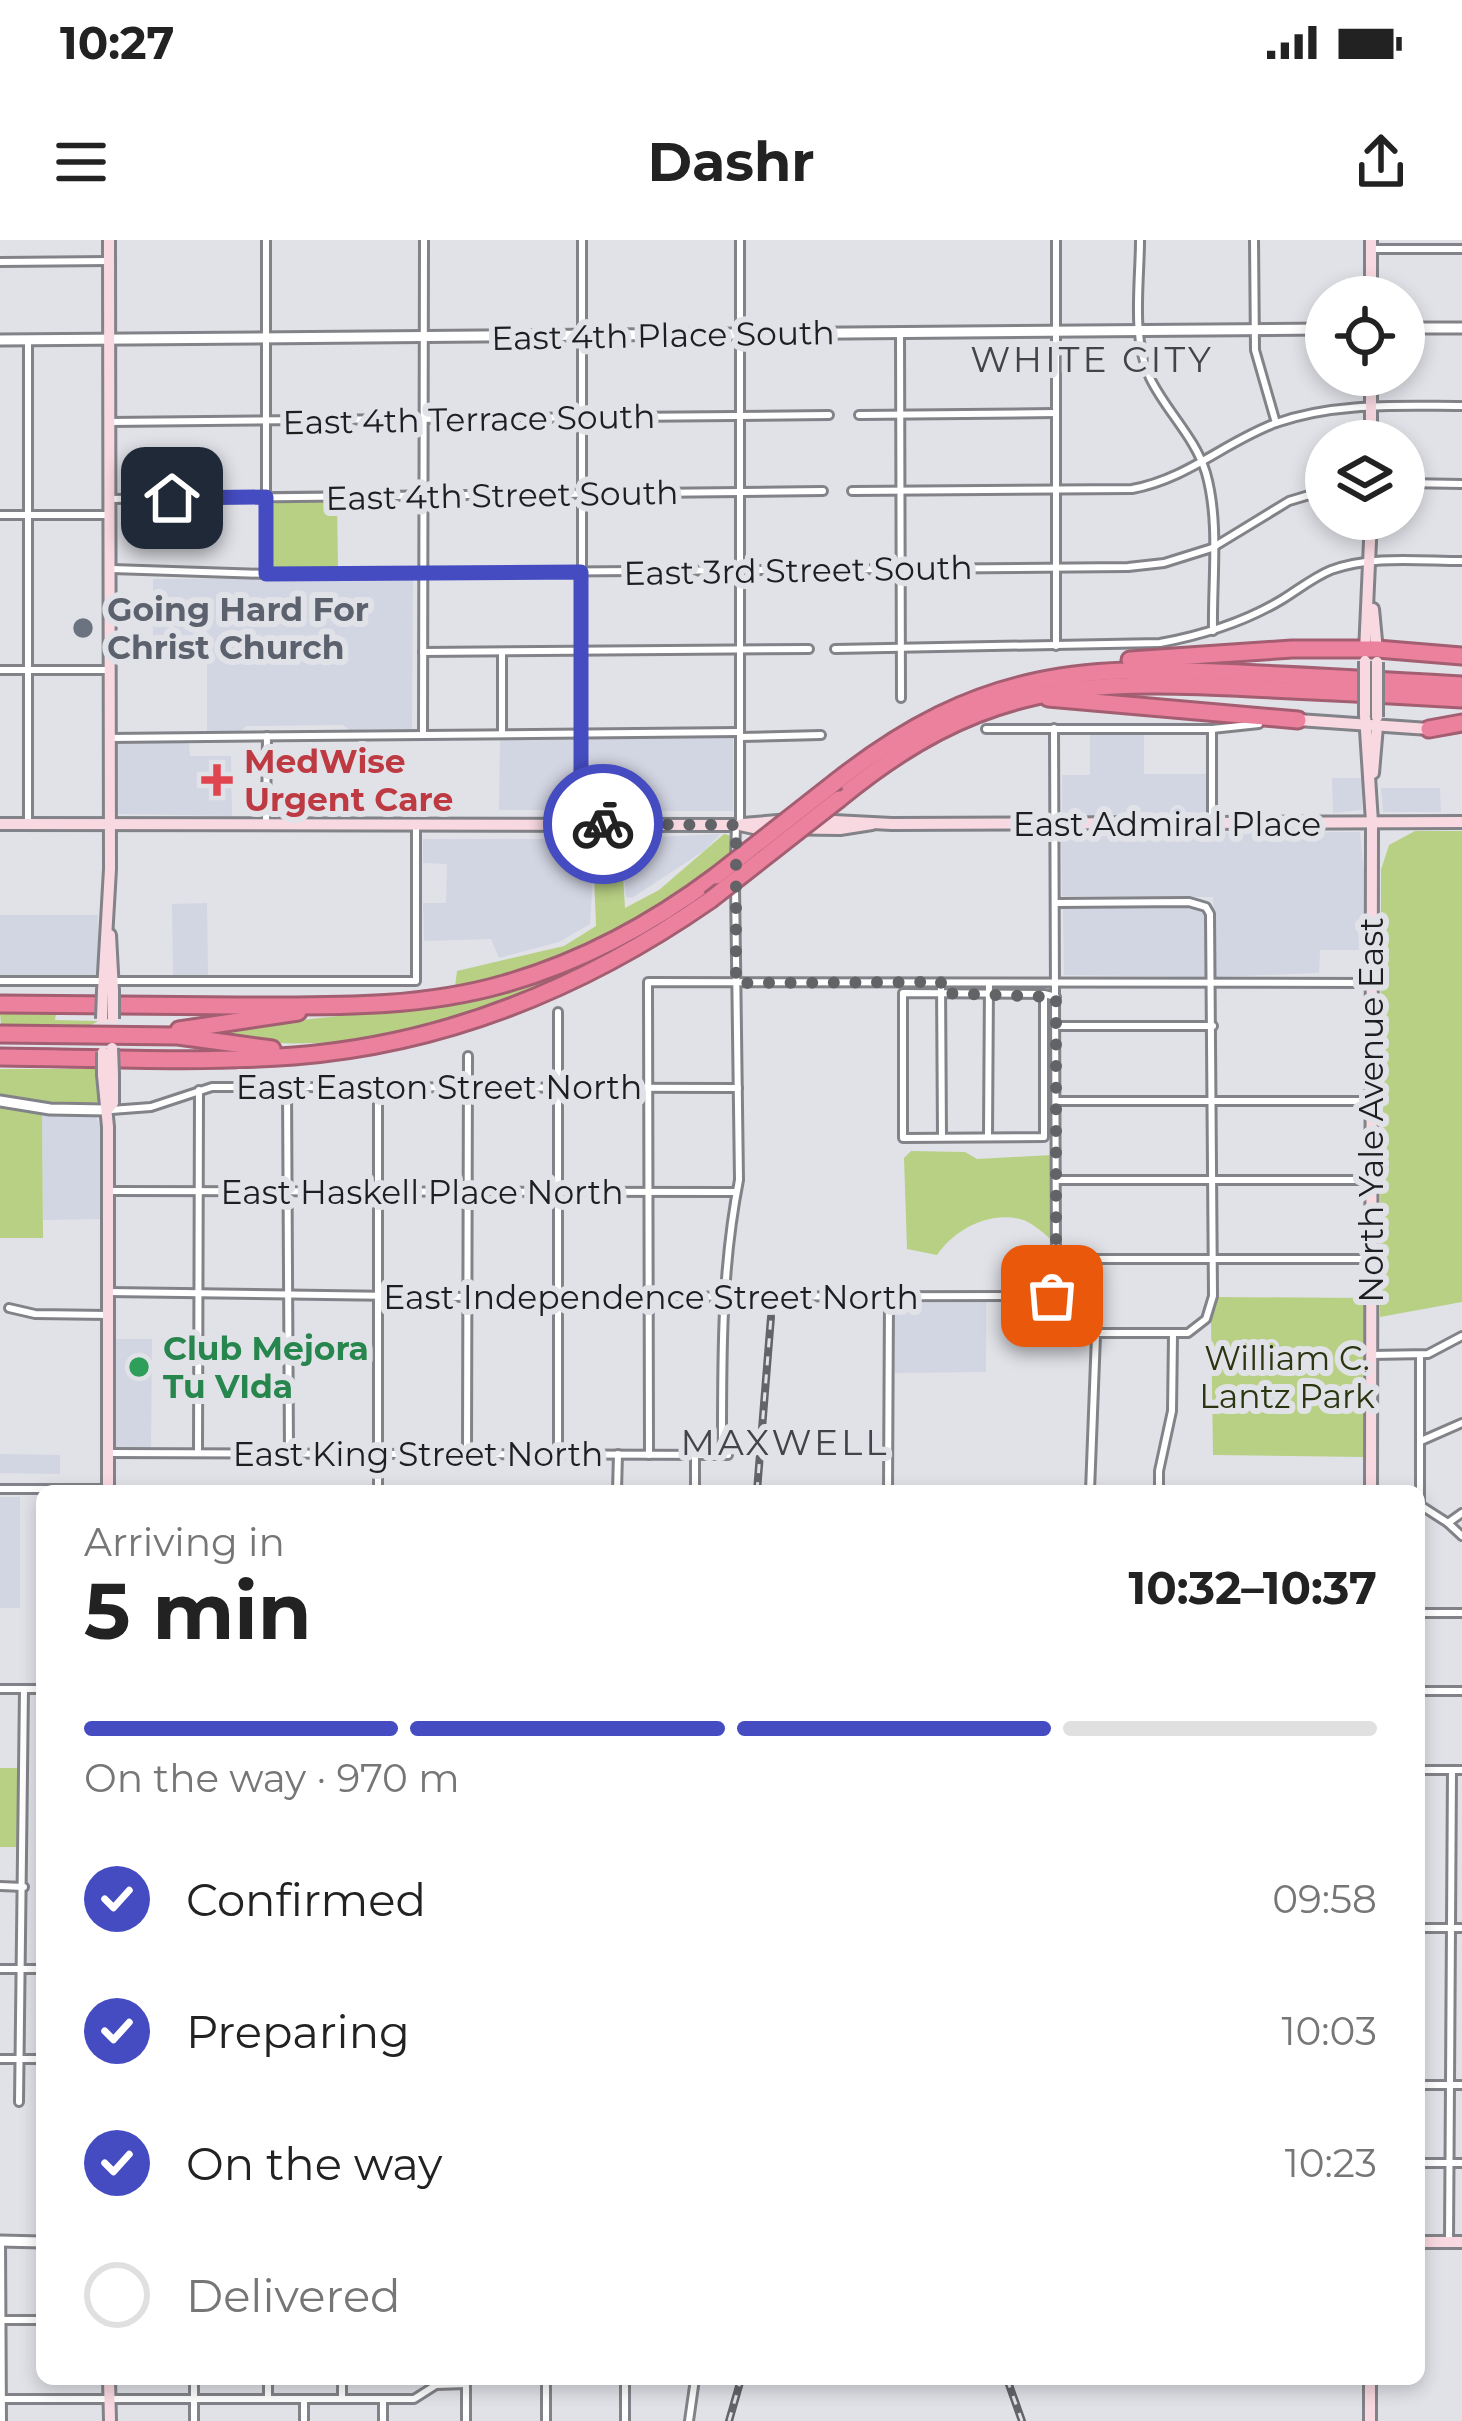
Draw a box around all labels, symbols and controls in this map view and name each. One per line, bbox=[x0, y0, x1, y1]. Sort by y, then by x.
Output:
text: 10:27 bbox=[60, 15, 174, 70]
icon: menu bbox=[48, 129, 114, 195]
text: Dashr bbox=[647, 129, 815, 195]
icon: share bbox=[1348, 129, 1414, 195]
map controls bbox=[1305, 276, 1425, 540]
button: locate bbox=[1305, 276, 1425, 396]
street label: East 4th Place South bbox=[491, 312, 835, 358]
district label: WHITE CITY bbox=[970, 337, 1214, 381]
street label: East 4th Terrace South bbox=[282, 396, 656, 442]
button: layers bbox=[1305, 420, 1425, 540]
pin bbox=[121, 447, 223, 549]
icon: home bbox=[139, 465, 205, 531]
street label: East 4th Street South bbox=[325, 472, 679, 518]
street label: East 3rd Street South bbox=[623, 547, 973, 593]
place label: Going Hard For Christ Church bbox=[107, 589, 369, 667]
marker: Going Hard For Christ Church bbox=[70, 615, 96, 641]
place label: MedWise Urgent Care bbox=[244, 741, 453, 819]
marker: MedWise Urgent Care bbox=[201, 764, 233, 796]
courier bbox=[543, 764, 663, 884]
icon: bike bbox=[570, 791, 636, 857]
street label: East Admiral Place bbox=[1013, 804, 1321, 844]
street label: North Yale Avenue East bbox=[1351, 917, 1391, 1303]
street label: East Easton Street North bbox=[236, 1067, 642, 1107]
street label: East Haskell Place North bbox=[220, 1172, 624, 1212]
pin bbox=[1001, 1245, 1103, 1347]
icon: bag bbox=[1019, 1263, 1085, 1329]
street label: East Independence Street North bbox=[383, 1277, 919, 1317]
place label: Club Mejora Tu VIda bbox=[163, 1328, 369, 1406]
park label: William C. Lantz Park bbox=[1199, 1338, 1375, 1416]
marker: Club Mejora Tu VIda bbox=[126, 1354, 152, 1380]
district label: MAXWELL bbox=[681, 1420, 889, 1464]
street label: East King Street North bbox=[233, 1434, 603, 1474]
text: Arriving in bbox=[84, 1518, 285, 1566]
text: 10:32–10:37 bbox=[1129, 1560, 1377, 1615]
text: 5 min bbox=[84, 1563, 312, 1659]
text: On the way · 970 m bbox=[84, 1754, 460, 1802]
icon: check bbox=[84, 1866, 150, 1932]
text: Confirmed bbox=[186, 1872, 426, 1927]
text: 09:58 bbox=[1272, 1875, 1377, 1923]
icon: check bbox=[84, 1998, 150, 2064]
text: Preparing bbox=[186, 2004, 410, 2059]
text: 10:03 bbox=[1281, 2007, 1377, 2055]
icon: check bbox=[84, 2130, 150, 2196]
text: On the way bbox=[186, 2136, 442, 2191]
text: 10:23 bbox=[1285, 2139, 1377, 2187]
text: Delivered bbox=[186, 2268, 401, 2323]

